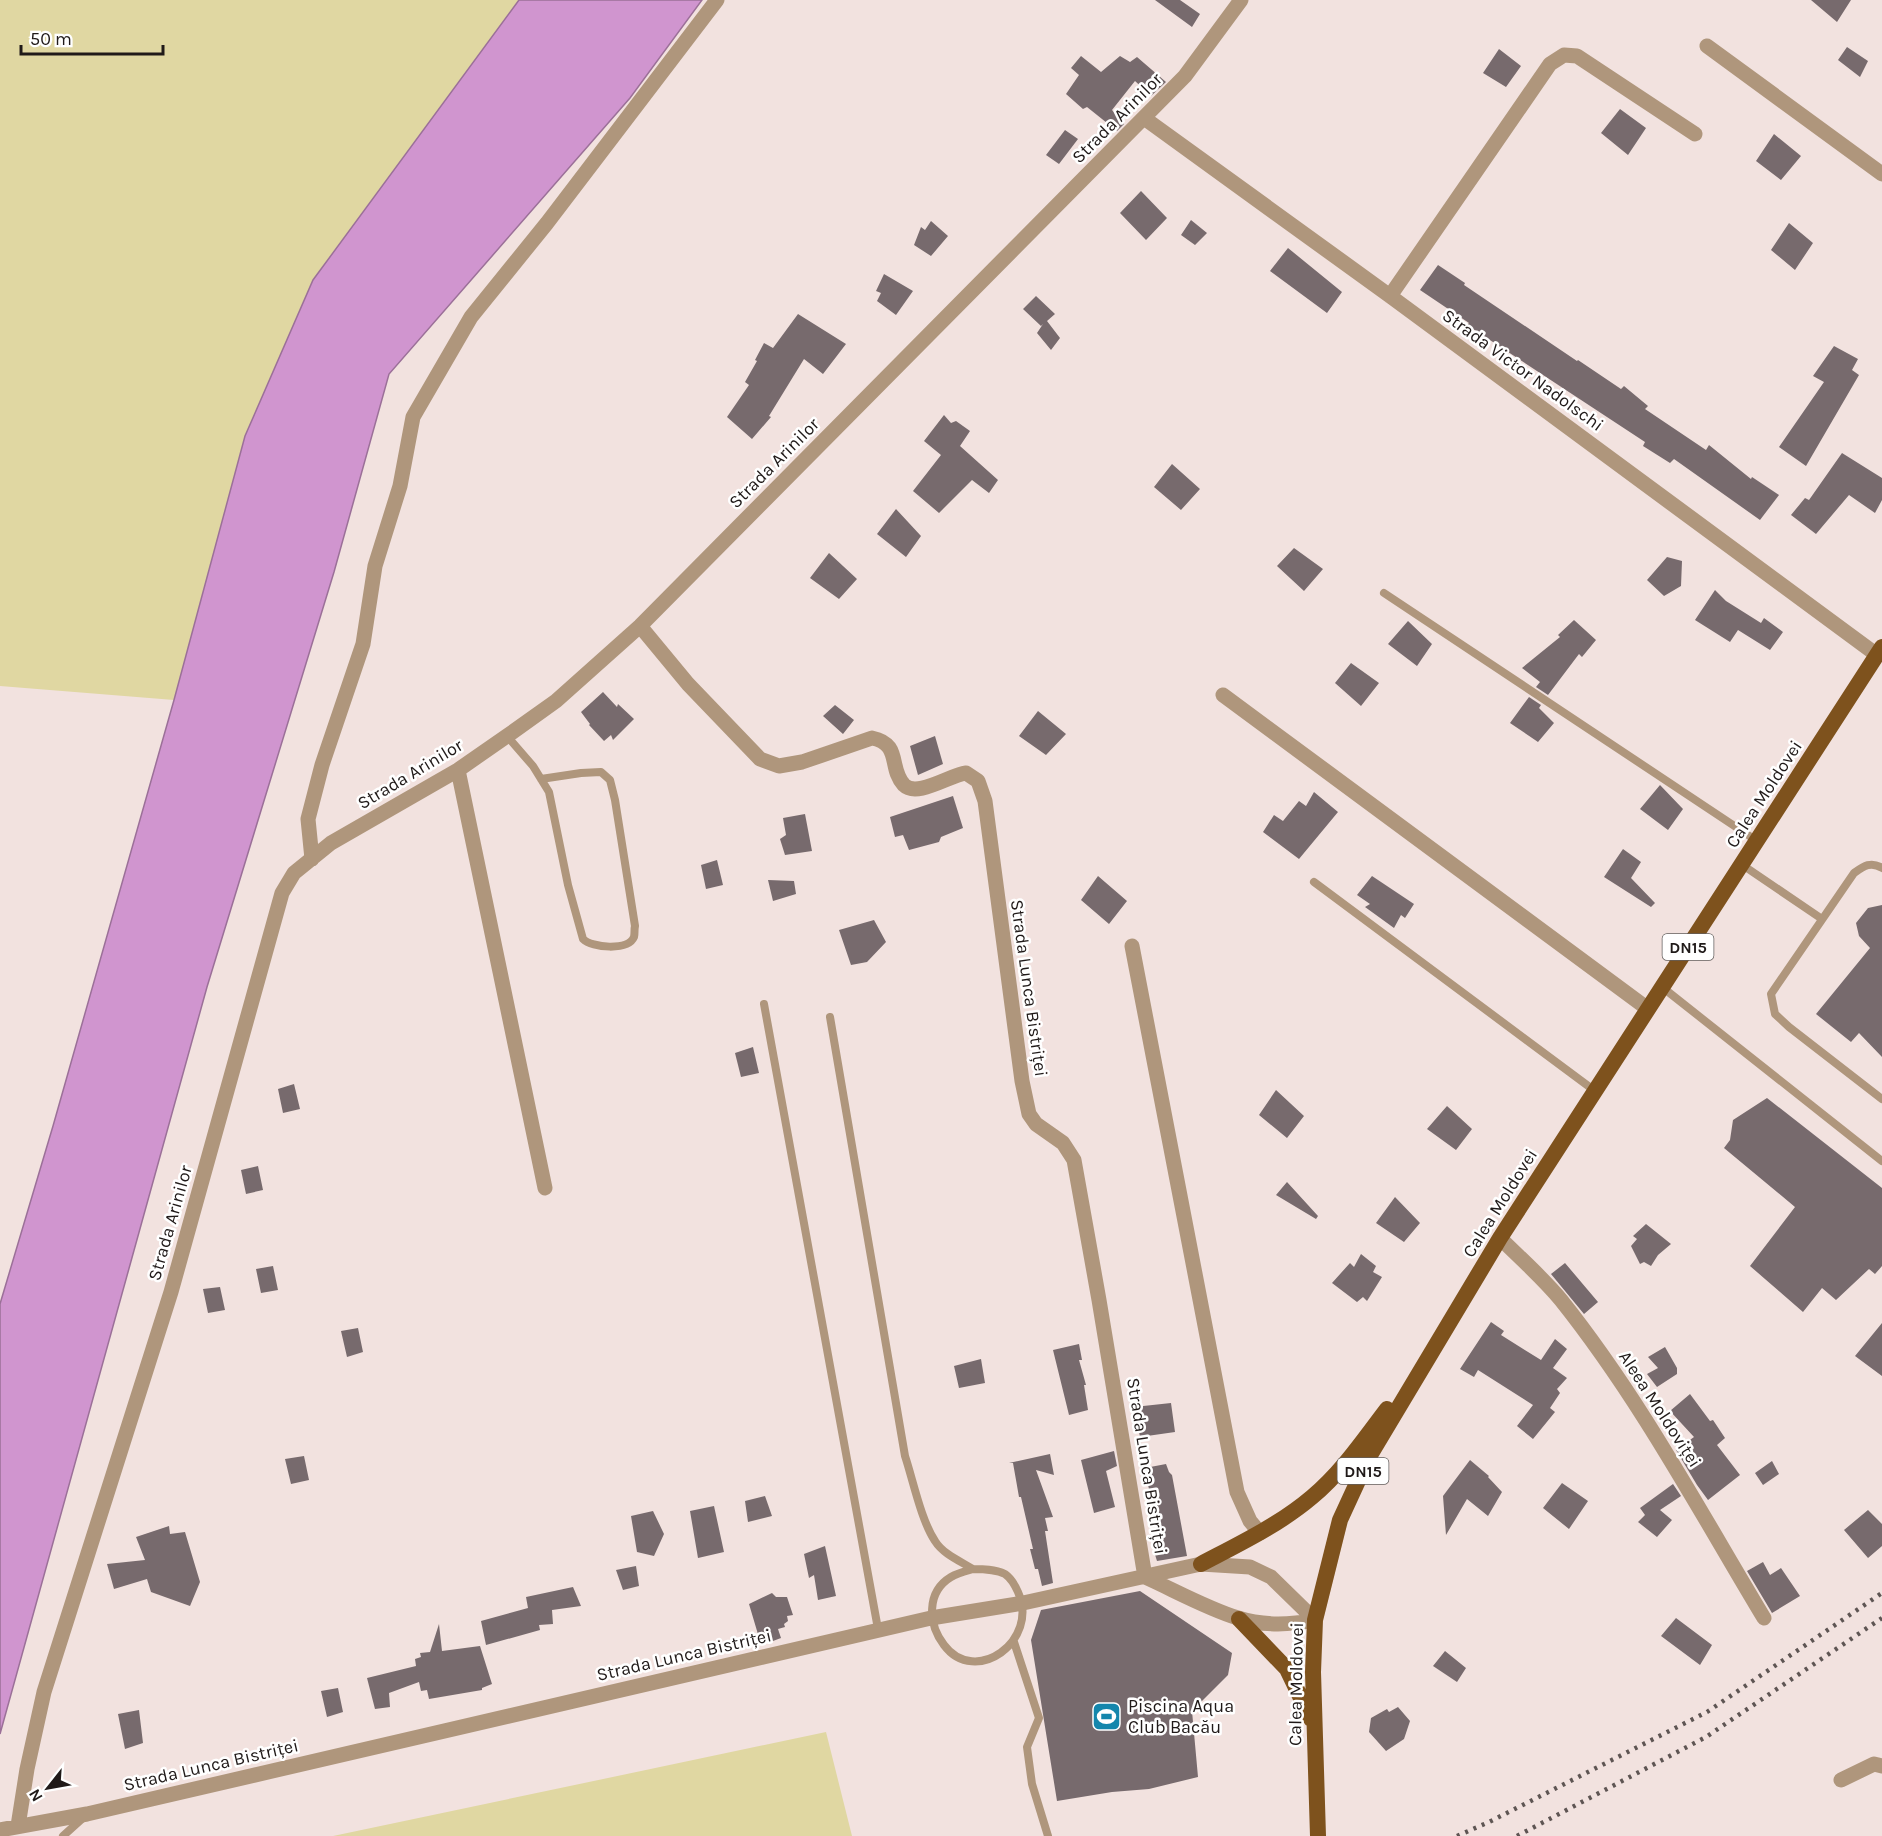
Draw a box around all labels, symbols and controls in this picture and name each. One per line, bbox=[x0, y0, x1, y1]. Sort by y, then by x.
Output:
scale bar bbox=[21, 18, 164, 56]
text: 50 m bbox=[30, 28, 72, 50]
street label: Strada Arinilor bbox=[1067, 68, 1167, 168]
street label: Strada Victor Nadolschi bbox=[1438, 304, 1608, 436]
street label: Strada Arinilor bbox=[724, 413, 824, 513]
street label: Strada Arinilor bbox=[353, 734, 467, 814]
street label: Calea Moldovei bbox=[1721, 736, 1807, 852]
street label: Strada Lunca Bistriței bbox=[1006, 898, 1052, 1078]
road number: DN15 bbox=[1662, 934, 1714, 960]
street label: Calea Moldovei bbox=[1458, 1145, 1542, 1261]
street label: Strada Arinilor bbox=[143, 1162, 197, 1283]
street label: Aleea Moldoviței bbox=[1614, 1347, 1706, 1471]
street label: Strada Lunca Bistriței bbox=[1122, 1376, 1172, 1556]
road number: DN15 bbox=[1338, 1458, 1388, 1484]
street label: Calea Moldovei bbox=[1284, 1622, 1308, 1746]
street label: Strada Lunca Bistriței bbox=[595, 1624, 773, 1686]
place label: Piscina Aqua Club Bacău bbox=[1128, 1695, 1234, 1738]
sports icon: Piscina Aqua Club Bacău bbox=[1091, 1700, 1123, 1732]
street label: Strada Lunca Bistriței bbox=[122, 1734, 300, 1796]
north arrow bbox=[18, 1758, 78, 1818]
text: N bbox=[24, 1786, 47, 1805]

